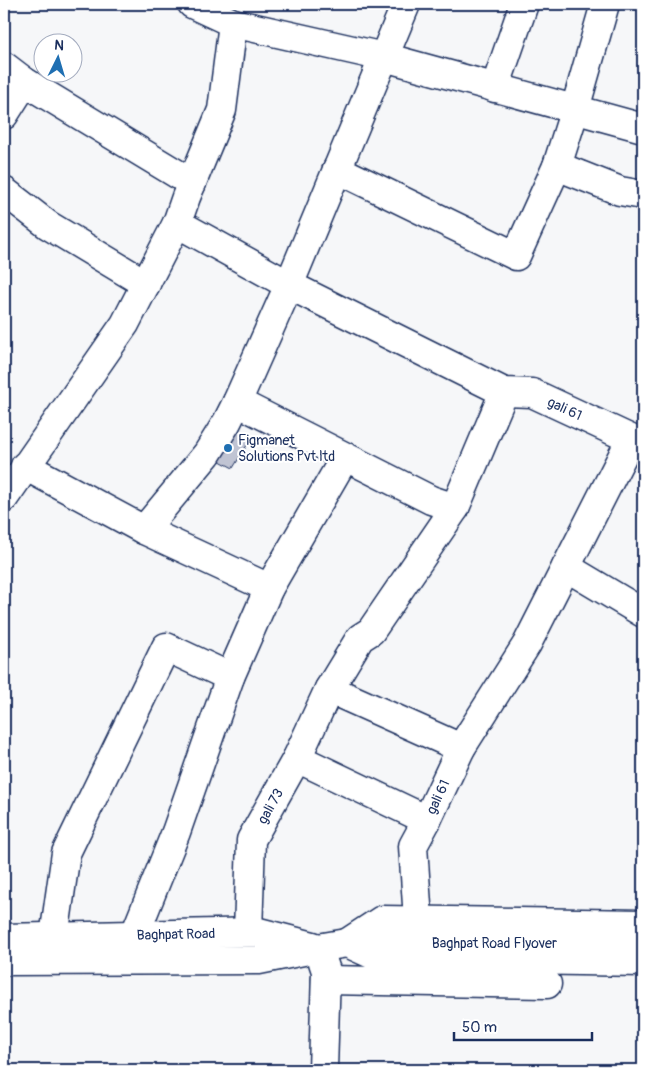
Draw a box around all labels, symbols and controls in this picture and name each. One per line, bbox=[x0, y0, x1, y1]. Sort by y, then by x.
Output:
north arrow bbox=[32, 32, 82, 82]
text: N bbox=[54, 37, 65, 54]
street label: gali 61 bbox=[545, 393, 585, 424]
place label: Figmanet Solutions Pvt ltd bbox=[238, 432, 335, 465]
marker: Figmanet Solutions Pvt ltd bbox=[222, 442, 234, 454]
street label: gali 61 bbox=[423, 777, 453, 817]
street label: gali 73 bbox=[253, 785, 287, 827]
street label: Baghpat Road bbox=[136, 925, 216, 943]
street label: Baghpat Road Flyover bbox=[432, 935, 557, 952]
scale bar bbox=[454, 1009, 592, 1041]
text: 50 m bbox=[462, 1018, 497, 1037]

